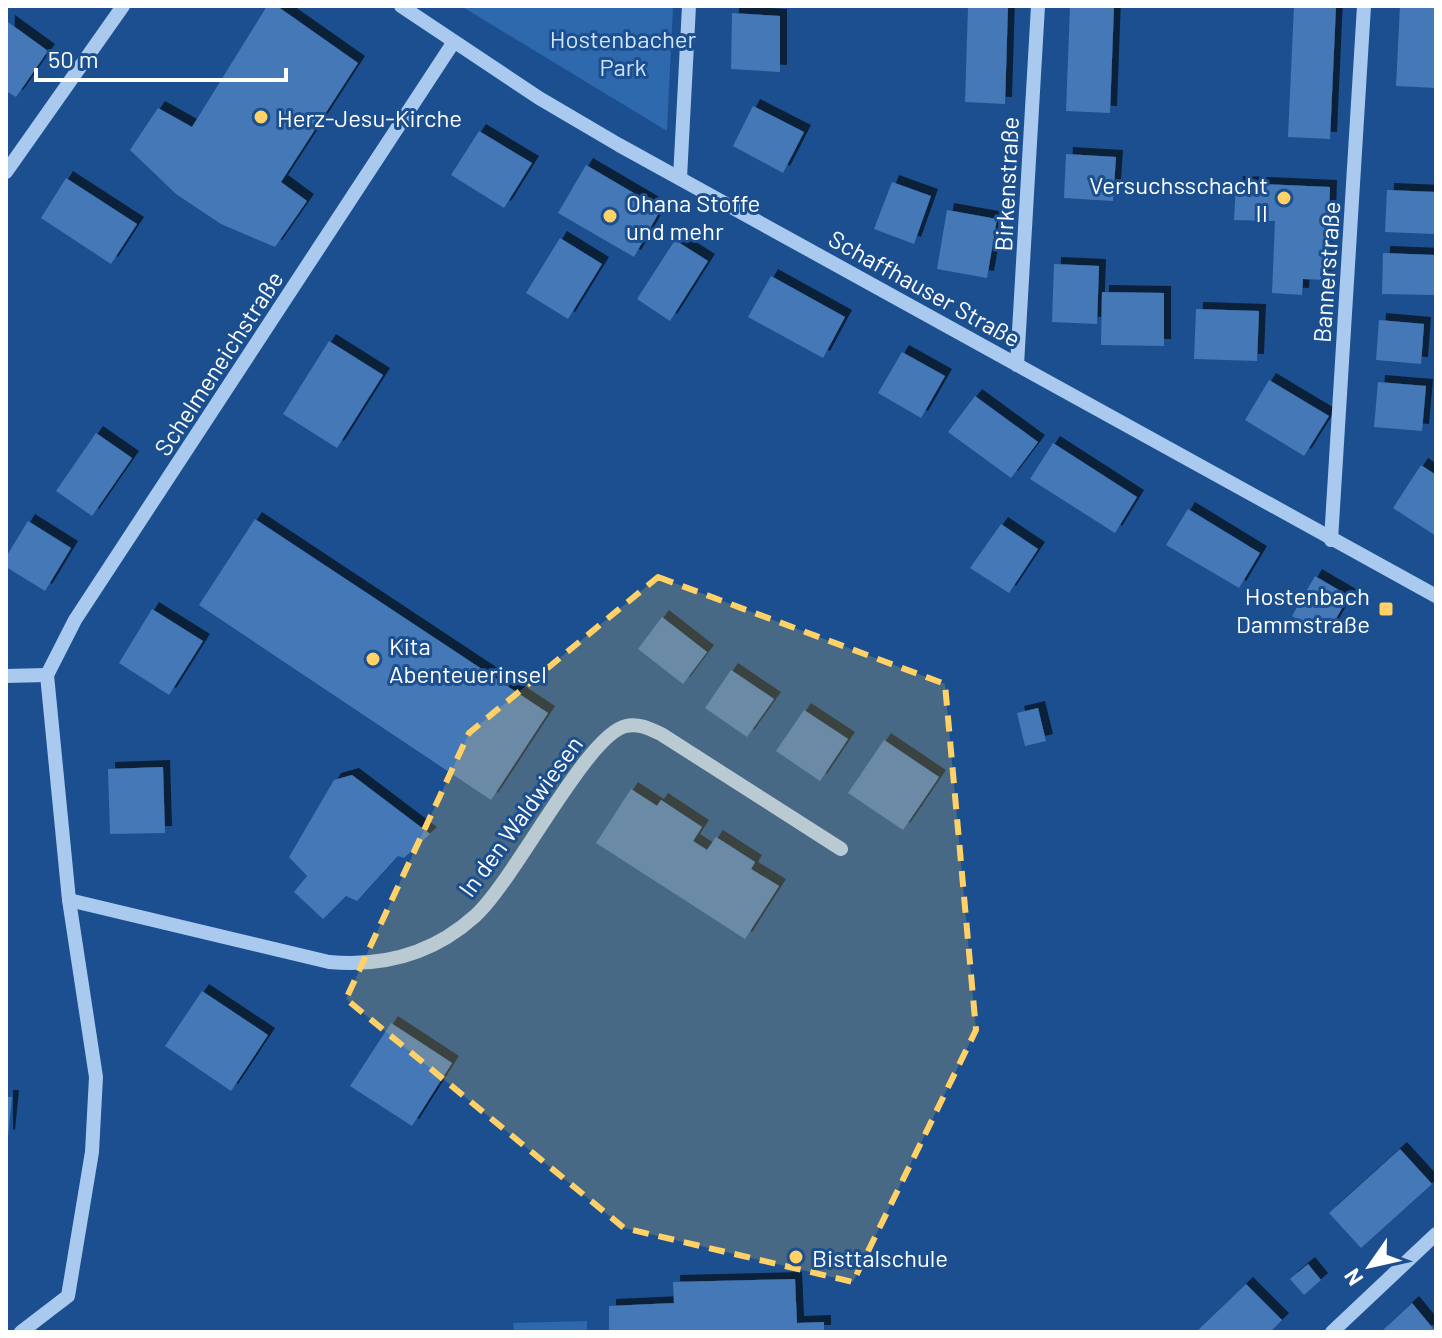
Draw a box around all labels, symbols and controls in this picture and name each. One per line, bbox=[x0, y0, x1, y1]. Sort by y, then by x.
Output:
park label: Hostenbacher Park bbox=[550, 24, 697, 81]
scale bar bbox=[36, 32, 286, 82]
text: 50 m bbox=[48, 44, 99, 73]
place label: Herz-Jesu-Kirche bbox=[277, 103, 462, 132]
marker: Herz-Jesu-Kirche bbox=[252, 108, 270, 126]
street label: Birkenstraße bbox=[988, 116, 1024, 252]
place label: Versuchsschacht II bbox=[1089, 170, 1268, 227]
place label: Ohana Stoffe und mehr bbox=[626, 188, 760, 245]
marker: Versuchsschacht II bbox=[1275, 189, 1293, 207]
street label: Bannerstraße bbox=[1307, 200, 1345, 344]
marker: Ohana Stoffe und mehr bbox=[601, 207, 619, 225]
street label: Schaffhauser Straße bbox=[824, 223, 1026, 353]
street label: Schelmeneichstraße bbox=[147, 265, 289, 461]
place label: Hostenbach Dammstraße bbox=[1236, 581, 1370, 638]
marker: Hostenbach Dammstraße bbox=[1377, 600, 1395, 618]
place label: Kita Abenteuerinsel bbox=[389, 631, 547, 688]
marker: Kita Abenteuerinsel bbox=[364, 650, 382, 668]
street label: In den Waldwiesen bbox=[452, 730, 588, 902]
north arrow bbox=[1330, 1226, 1410, 1306]
place label: Bisttalschule bbox=[812, 1243, 948, 1272]
marker: Bisttalschule bbox=[787, 1248, 805, 1266]
text: N bbox=[1338, 1264, 1367, 1291]

